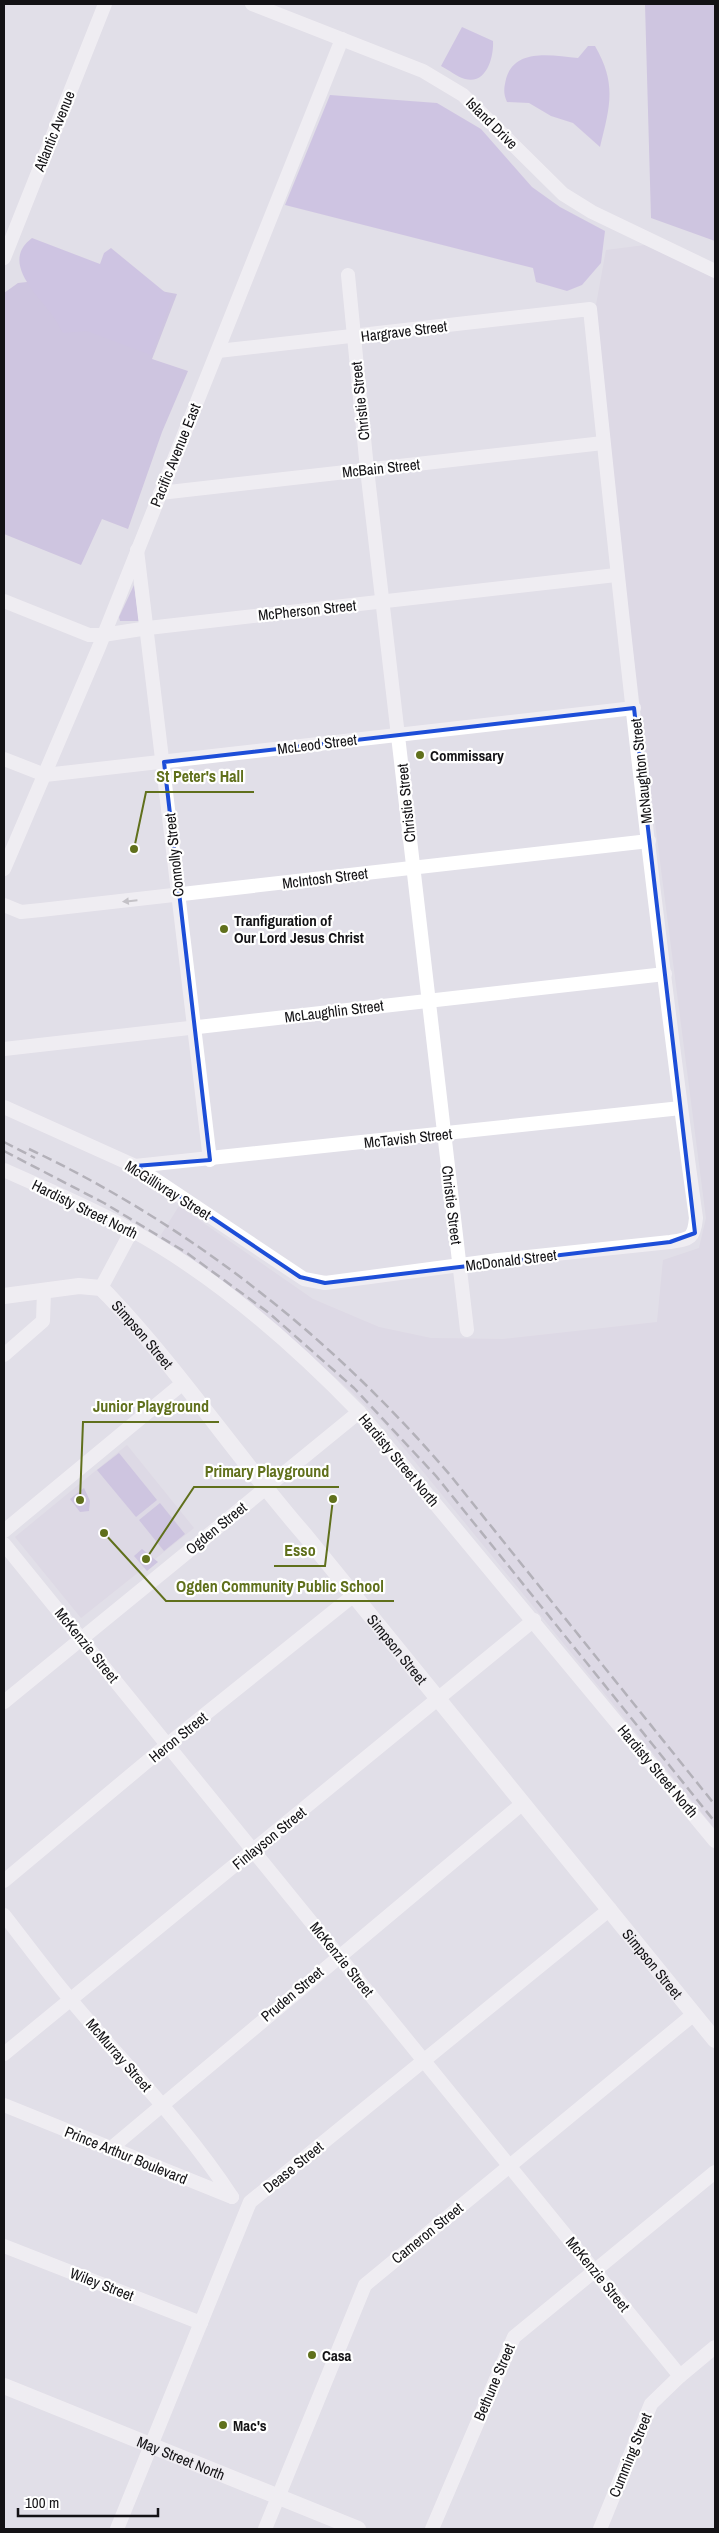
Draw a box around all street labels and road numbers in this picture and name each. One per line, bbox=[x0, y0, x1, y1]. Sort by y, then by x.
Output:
street label: Atlantic Avenue bbox=[28, 87, 80, 175]
street label: Island Drive bbox=[461, 92, 523, 154]
street label: Hargrave Street bbox=[360, 315, 449, 347]
street label: Christie Street bbox=[345, 360, 375, 442]
street label: Pacific Avenue East bbox=[145, 400, 206, 510]
street label: McBain Street bbox=[341, 453, 421, 483]
street label: McPherson Street bbox=[257, 594, 358, 626]
street label: McNaughton Street bbox=[625, 717, 657, 825]
street label: McLeod Street bbox=[276, 729, 359, 759]
street label: Christie Street bbox=[391, 762, 421, 844]
street label: Connolly Street bbox=[159, 812, 189, 898]
street label: McIntosh Street bbox=[281, 862, 370, 894]
street label: McLaughlin Street bbox=[283, 994, 385, 1028]
street label: McTavish Street bbox=[363, 1123, 454, 1153]
street label: McGillivray Street bbox=[121, 1155, 215, 1225]
street label: Christie Street bbox=[437, 1164, 467, 1246]
street label: Hardisty Street North bbox=[28, 1174, 142, 1244]
street label: McDonald Street bbox=[464, 1244, 558, 1276]
street label: Simpson Street bbox=[107, 1295, 179, 1374]
street label: Hardisty Street North bbox=[354, 1409, 444, 1511]
street label: Ogden Street bbox=[181, 1496, 251, 1559]
street label: McKenzie Street bbox=[50, 1603, 124, 1687]
street label: Simpson Street bbox=[363, 1609, 433, 1689]
street label: Heron Street bbox=[144, 1707, 212, 1767]
street label: Hardisty Street North bbox=[613, 1720, 703, 1822]
street label: Finlayson Street bbox=[228, 1801, 311, 1874]
street label: McKenzie Street bbox=[305, 1917, 379, 2001]
street label: Simpson Street bbox=[618, 1924, 688, 2003]
street label: Pruden Street bbox=[256, 1961, 328, 2026]
street label: McMurray Street bbox=[81, 2014, 157, 2097]
street label: Prince Arthur Boulevard bbox=[62, 2121, 190, 2189]
street label: Dease Street bbox=[258, 2136, 328, 2198]
street label: Cameron Street bbox=[387, 2197, 468, 2268]
street label: McKenzie Street bbox=[561, 2232, 635, 2316]
street label: Wiley Street bbox=[67, 2262, 138, 2306]
street label: Bethune Street bbox=[468, 2340, 520, 2424]
street label: Cumming Street bbox=[603, 2409, 657, 2500]
street label: May Street North bbox=[134, 2430, 228, 2485]

